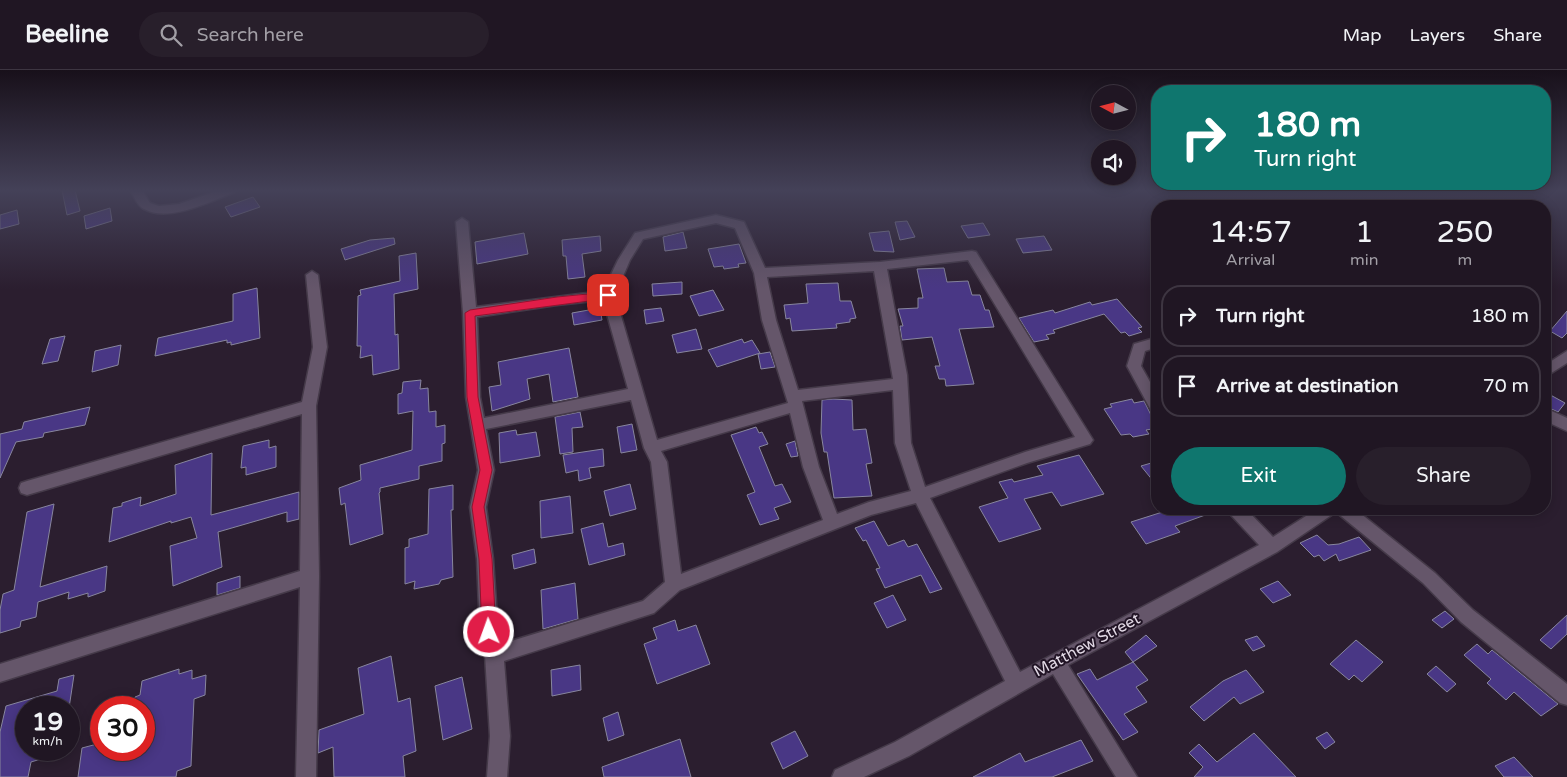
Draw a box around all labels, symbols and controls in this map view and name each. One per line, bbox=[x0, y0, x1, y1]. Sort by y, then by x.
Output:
search box bbox=[139, 12, 489, 57]
text: Beeline bbox=[25, 20, 109, 49]
icon: search bbox=[157, 21, 185, 49]
text: Search here bbox=[197, 24, 304, 46]
text: Map bbox=[1343, 24, 1382, 46]
text: Layers bbox=[1410, 24, 1465, 46]
text: Share bbox=[1493, 24, 1542, 46]
north arrow bbox=[1091, 85, 1136, 130]
map controls bbox=[1091, 85, 1136, 185]
text: 180 m bbox=[1254, 104, 1361, 146]
icon: right bbox=[1171, 105, 1236, 170]
button: sound bbox=[1091, 140, 1136, 185]
text: Turn right bbox=[1254, 146, 1356, 172]
text: 14:57 bbox=[1209, 214, 1292, 251]
text: 1 bbox=[1355, 214, 1374, 251]
text: 250 bbox=[1437, 214, 1493, 251]
text: Arrival bbox=[1226, 250, 1275, 270]
text: min bbox=[1350, 250, 1379, 270]
text: m bbox=[1457, 250, 1472, 270]
pin bbox=[587, 274, 629, 316]
icon: arrive bbox=[594, 281, 622, 309]
icon: right bbox=[1173, 302, 1201, 330]
text: Turn right bbox=[1216, 305, 1304, 327]
text: 180 m bbox=[1471, 305, 1529, 327]
icon: arrive bbox=[1173, 372, 1201, 400]
text: Arrive at destination bbox=[1216, 375, 1399, 397]
text: 70 m bbox=[1483, 375, 1529, 397]
button: Exit bbox=[1171, 447, 1346, 505]
button: Share bbox=[1356, 447, 1531, 505]
position arrow bbox=[462, 605, 514, 657]
street label: Matthew Street bbox=[1030, 609, 1144, 681]
speed limit sign: 30 bbox=[90, 696, 155, 761]
text: 19 bbox=[32, 707, 63, 737]
text: km/h bbox=[32, 734, 63, 748]

